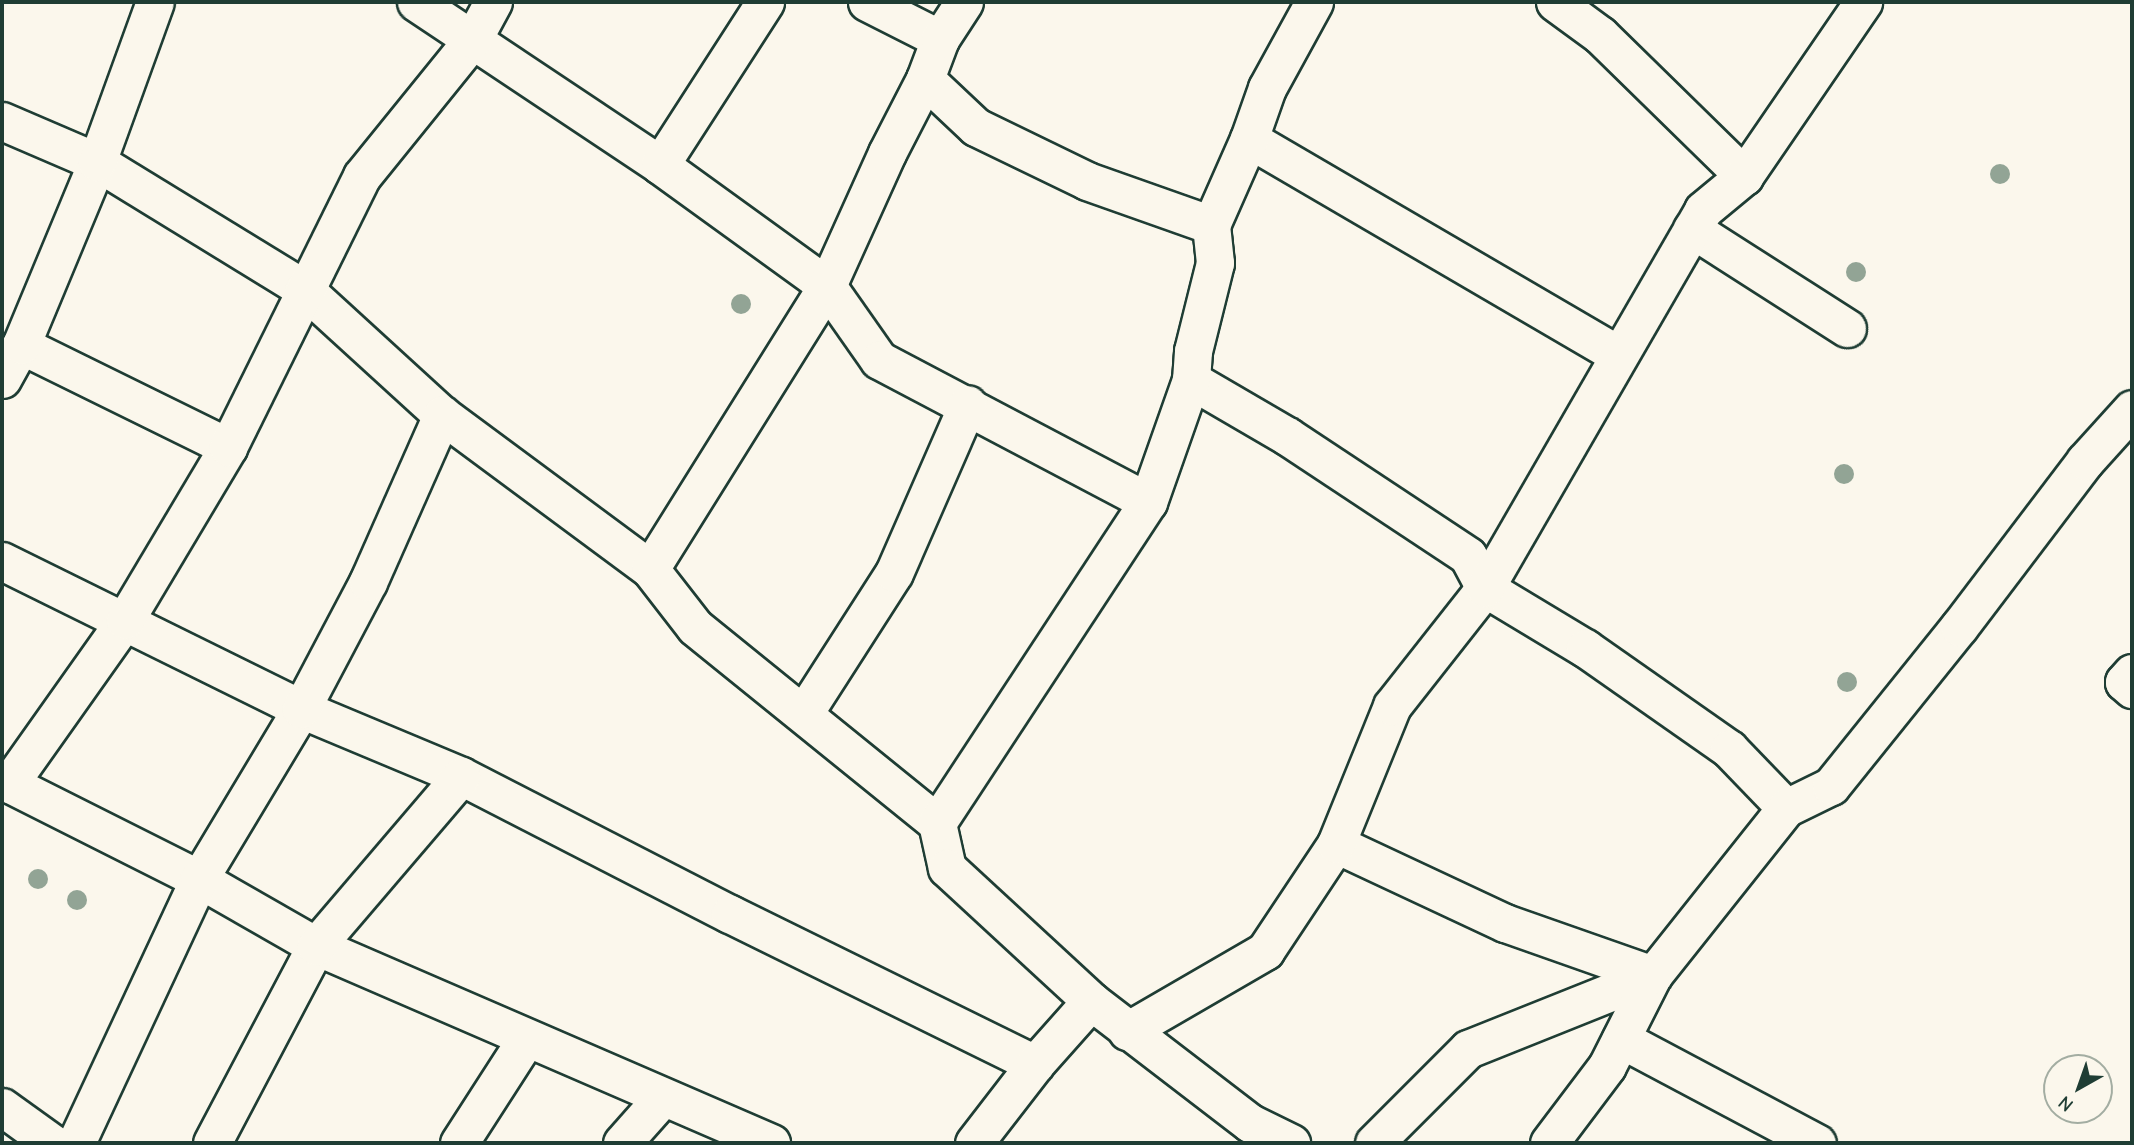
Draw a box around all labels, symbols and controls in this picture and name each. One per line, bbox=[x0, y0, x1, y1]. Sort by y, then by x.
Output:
north arrow bbox=[2043, 1054, 2113, 1124]
text: N bbox=[2054, 1091, 2078, 1116]

